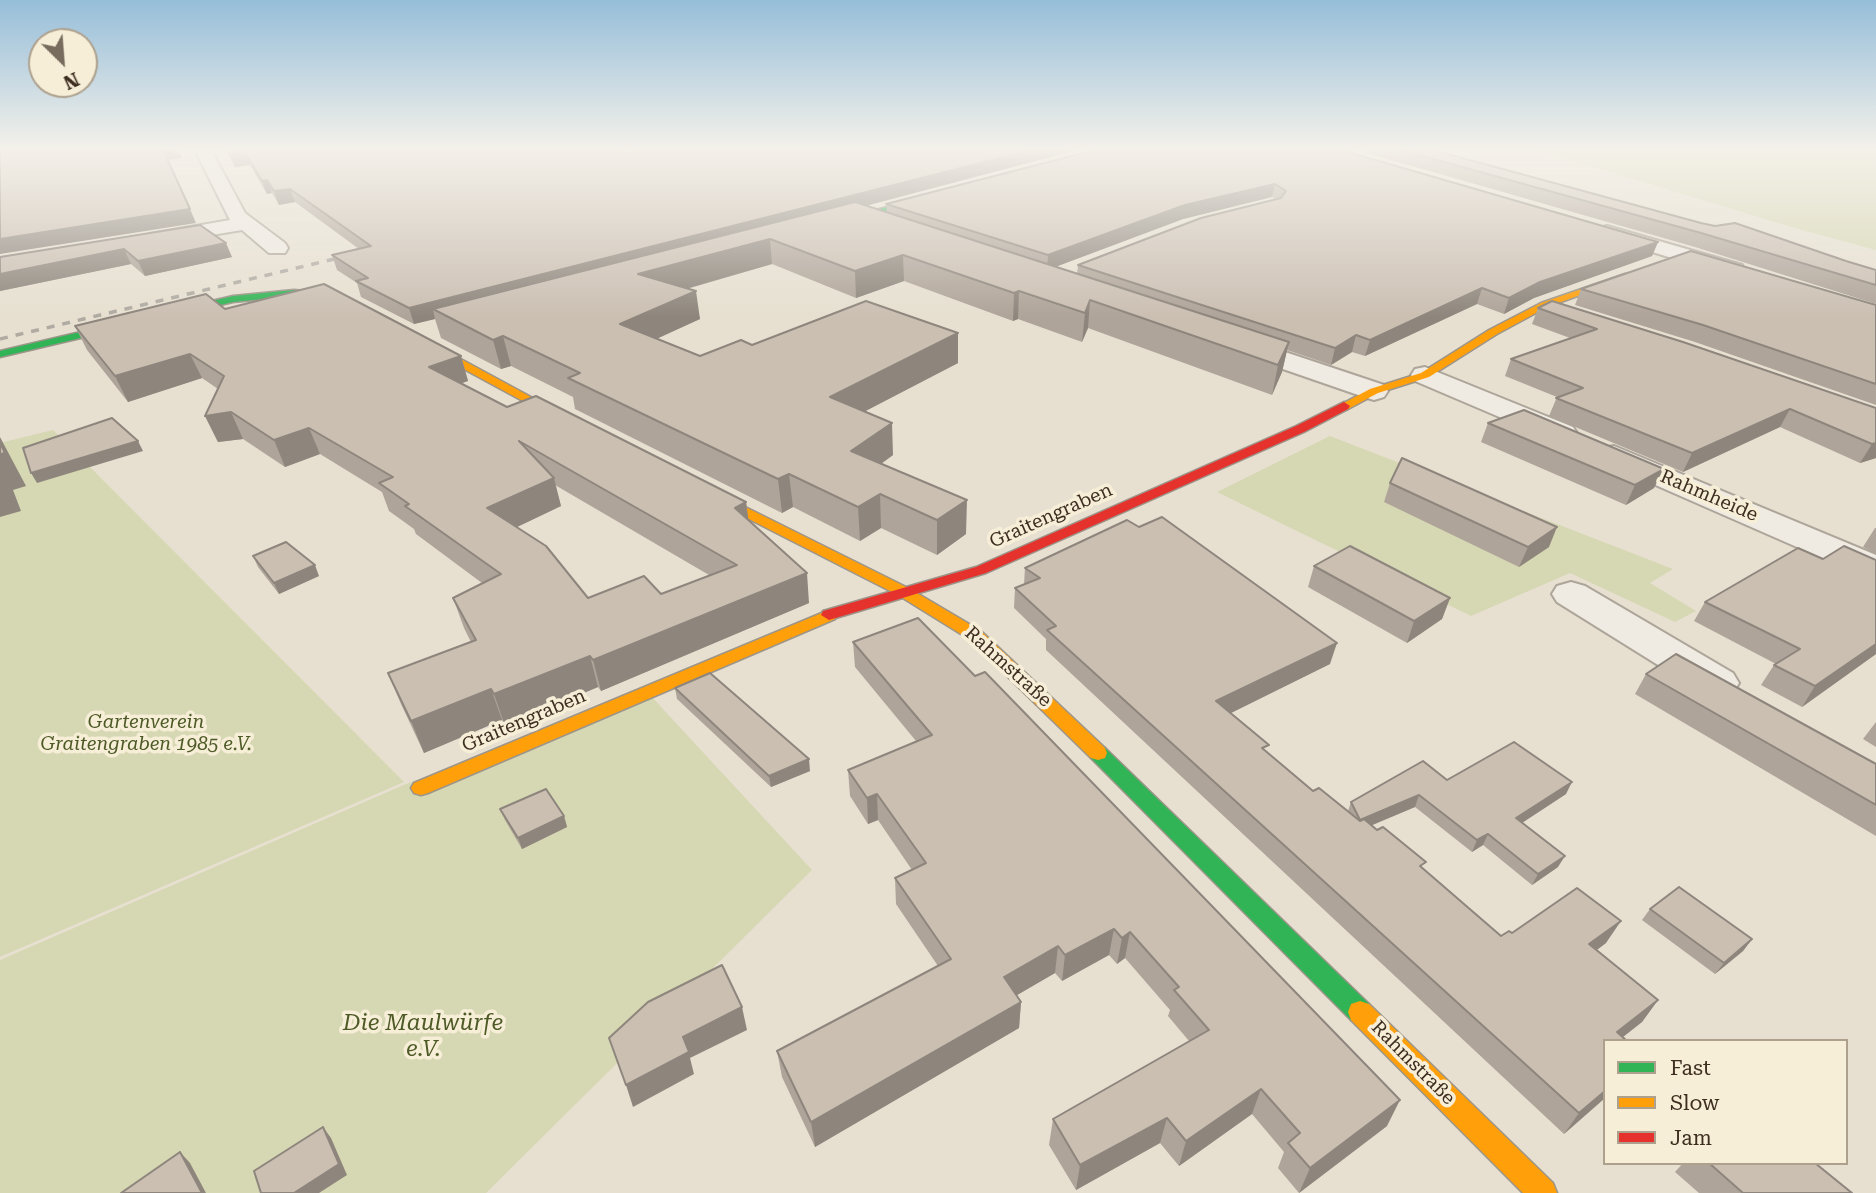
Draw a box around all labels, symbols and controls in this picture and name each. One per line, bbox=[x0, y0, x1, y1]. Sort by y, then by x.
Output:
north arrow bbox=[28, 28, 98, 98]
text: N bbox=[60, 67, 83, 94]
street label: Rahmheide bbox=[1657, 465, 1761, 527]
street label: Graitengraben bbox=[986, 479, 1116, 553]
street label: Rahmstraße bbox=[960, 622, 1056, 712]
street label: Graitengraben bbox=[459, 685, 589, 757]
park label: Gartenverein Graitengraben 1985 e.V. bbox=[40, 711, 252, 755]
park label: Die Maulwürfe e.V. bbox=[343, 1009, 503, 1063]
street label: Rahmstraße bbox=[1366, 1016, 1460, 1110]
legend bbox=[1603, 1039, 1848, 1165]
text: Fast bbox=[1670, 1056, 1711, 1080]
text: Slow bbox=[1670, 1091, 1719, 1115]
text: Jam bbox=[1670, 1126, 1712, 1150]

